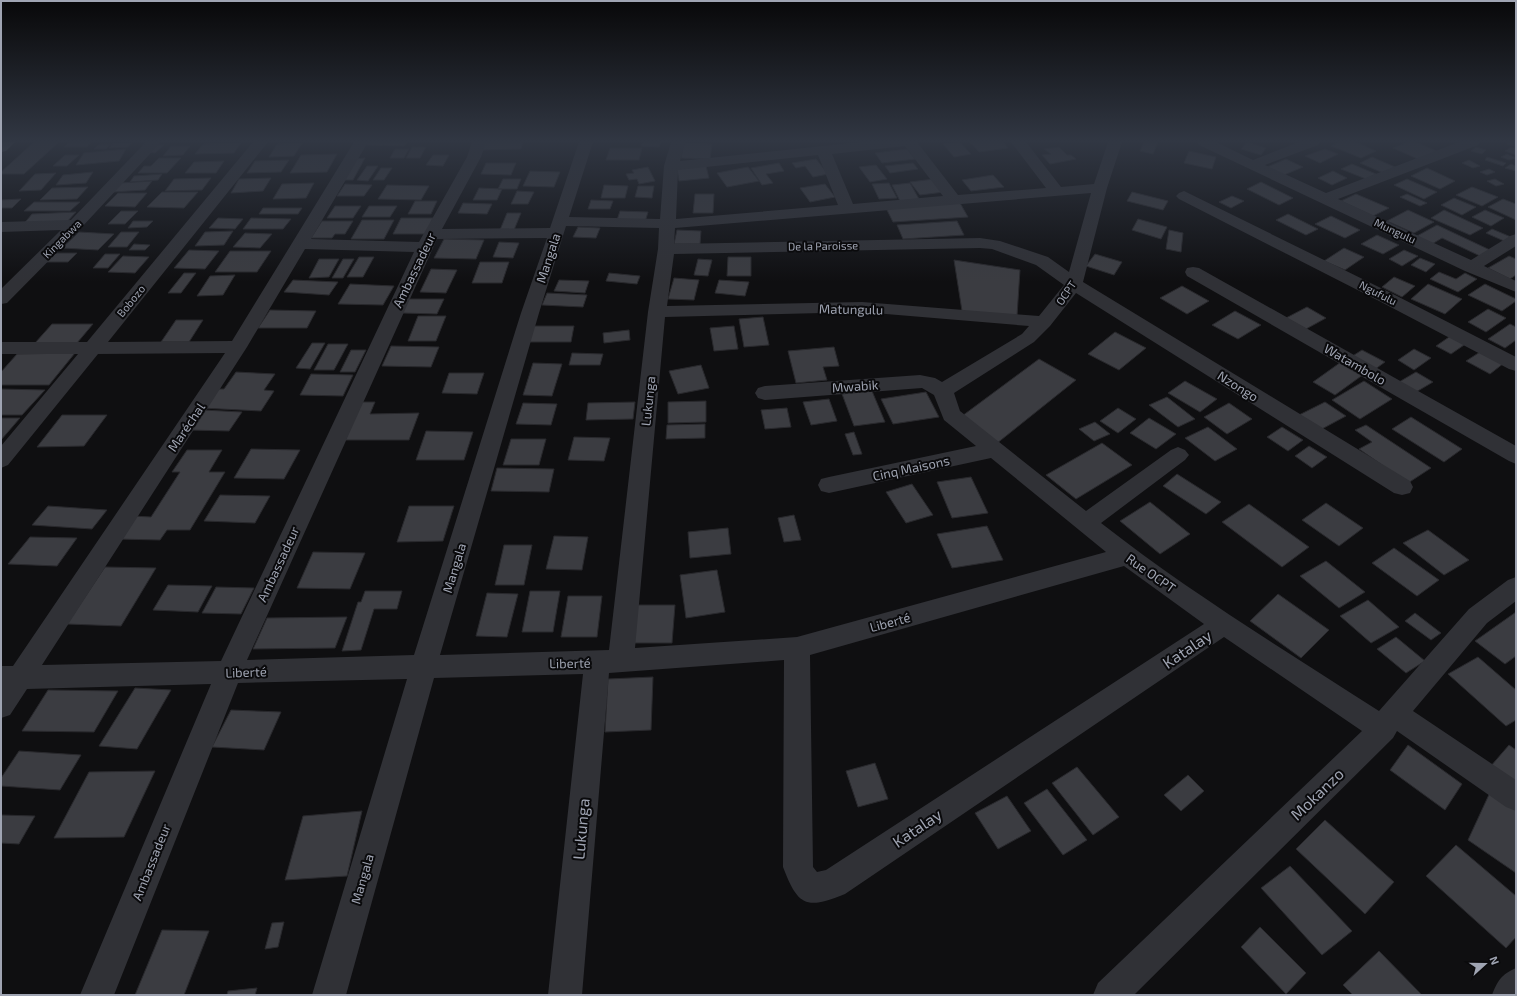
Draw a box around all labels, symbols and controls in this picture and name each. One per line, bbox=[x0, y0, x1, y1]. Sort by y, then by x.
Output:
street label: Mungulu bbox=[1372, 215, 1418, 246]
street label: Kingabwa bbox=[40, 217, 84, 261]
street label: Ambassadeur bbox=[389, 230, 439, 310]
street label: Mangala bbox=[532, 231, 564, 285]
street label: De la Paroisse bbox=[788, 238, 858, 253]
street label: OCPT bbox=[1053, 278, 1079, 307]
street label: Ngufulu bbox=[1357, 278, 1399, 307]
street label: Bobozo bbox=[114, 282, 147, 319]
street label: Matungulu bbox=[819, 300, 883, 318]
street label: Watambolo bbox=[1321, 340, 1389, 388]
street label: Nzongo bbox=[1215, 367, 1261, 405]
street label: Lukunga bbox=[637, 375, 659, 427]
street label: Mwabik bbox=[831, 376, 879, 396]
street label: Maréchal bbox=[164, 399, 208, 454]
street label: Cinq Maisons bbox=[871, 452, 951, 484]
street label: Ambassadeur bbox=[254, 524, 302, 604]
street label: Mangala bbox=[439, 541, 469, 595]
street label: Rue OCPT bbox=[1123, 550, 1179, 596]
street label: Liberté bbox=[868, 609, 912, 635]
street label: Katalay bbox=[1159, 625, 1215, 672]
street label: Liberté bbox=[549, 655, 591, 671]
street label: Liberté bbox=[225, 663, 267, 681]
street label: Mokanzo bbox=[1286, 764, 1347, 824]
street label: Lukunga bbox=[568, 797, 593, 860]
street label: Katalay bbox=[889, 804, 945, 851]
street label: Ambassadeur bbox=[128, 821, 174, 903]
street label: Mangala bbox=[347, 852, 377, 906]
north arrow bbox=[1465, 944, 1505, 984]
text: N bbox=[1487, 954, 1502, 966]

